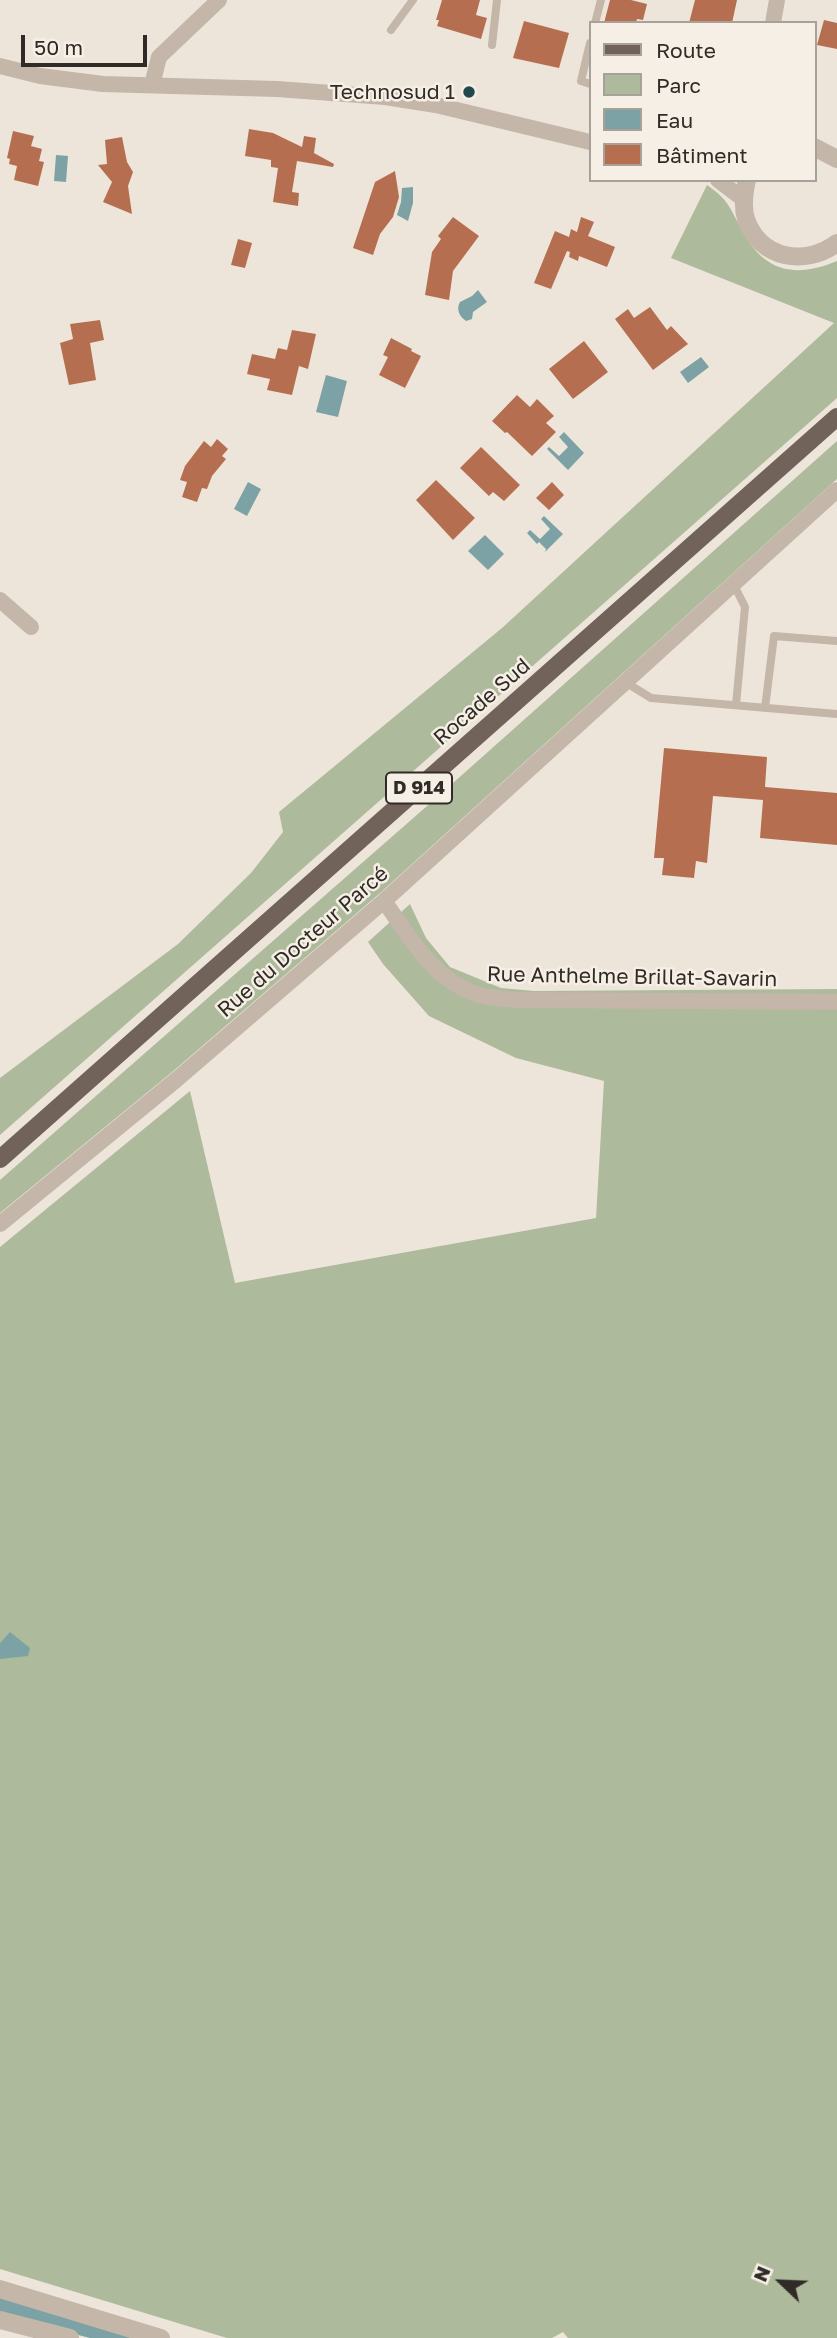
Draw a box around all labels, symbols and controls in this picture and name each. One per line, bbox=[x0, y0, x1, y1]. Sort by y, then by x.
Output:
scale bar bbox=[24, 21, 150, 65]
legend bbox=[588, 21, 816, 182]
text: 50 m bbox=[34, 34, 83, 60]
text: Route bbox=[656, 37, 716, 63]
text: Parc bbox=[656, 72, 701, 98]
place label: Technosud 1 bbox=[330, 79, 455, 105]
marker: Technosud 1 bbox=[461, 84, 477, 100]
text: Eau bbox=[656, 107, 693, 133]
text: Bâtiment bbox=[656, 142, 748, 168]
street label: Rocade Sud bbox=[429, 653, 535, 751]
road number: D 914 bbox=[386, 772, 452, 804]
street label: Rue du Docteur Parcé bbox=[213, 861, 393, 1023]
street label: Rue Anthelme Brillat-Savarin bbox=[487, 962, 777, 992]
north arrow bbox=[746, 2247, 816, 2317]
text: N bbox=[748, 2262, 775, 2285]

